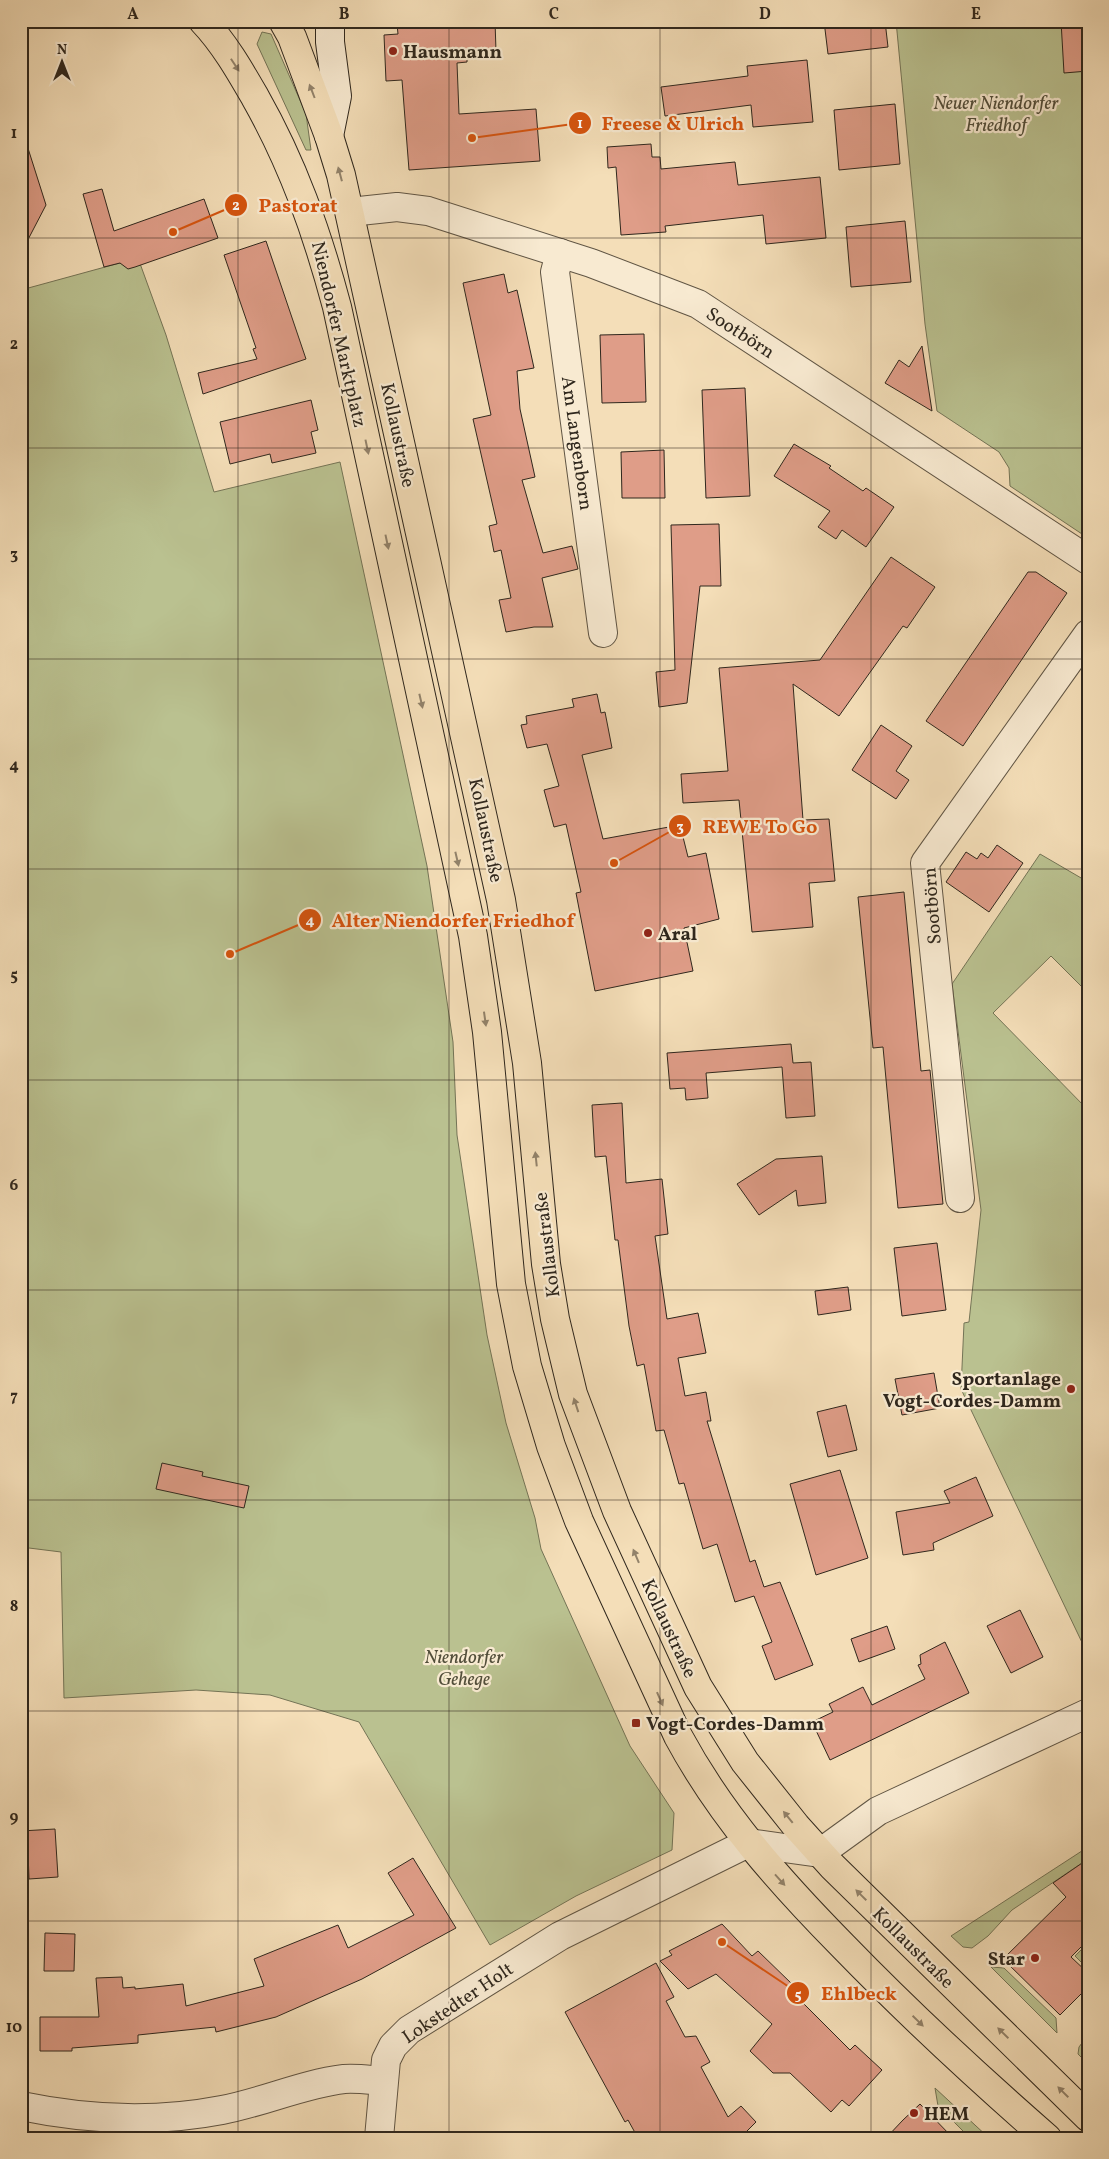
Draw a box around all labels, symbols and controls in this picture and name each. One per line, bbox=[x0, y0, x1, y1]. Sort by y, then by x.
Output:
text: A bbox=[127, 4, 139, 26]
text: B bbox=[339, 4, 350, 26]
text: C bbox=[549, 4, 559, 26]
text: D bbox=[759, 4, 771, 26]
text: E bbox=[971, 4, 981, 26]
north arrow bbox=[38, 38, 88, 88]
place label: Hausmann bbox=[403, 40, 502, 66]
text: N bbox=[57, 41, 67, 60]
marker: Hausmann bbox=[387, 45, 399, 57]
one-way arrow bbox=[231, 58, 240, 72]
one-way arrow bbox=[308, 83, 316, 98]
park label: Neuer Niendorfer Friedhof bbox=[933, 91, 1060, 139]
callout: Freese & Ulrich bbox=[567, 105, 755, 140]
text: Freese & Ulrich bbox=[602, 111, 744, 139]
text: 1 bbox=[577, 114, 583, 135]
text: 1 bbox=[11, 123, 17, 145]
one-way arrow bbox=[336, 166, 344, 181]
callout: Pastorat bbox=[223, 187, 348, 222]
text: Pastorat bbox=[258, 193, 338, 221]
text: 2 bbox=[232, 196, 240, 217]
street label: Niendorfer Marktplatz bbox=[304, 239, 372, 430]
street label: Sootbörn bbox=[700, 302, 779, 366]
text: 2 bbox=[10, 334, 18, 356]
street label: Am Langenborn bbox=[554, 374, 598, 512]
street label: Kollaustraße bbox=[373, 381, 421, 490]
one-way arrow bbox=[363, 440, 371, 455]
one-way arrow bbox=[383, 534, 391, 549]
text: 3 bbox=[10, 544, 18, 566]
one-way arrow bbox=[417, 693, 425, 708]
text: 4 bbox=[9, 755, 19, 777]
street label: Kollaustraße bbox=[461, 776, 509, 885]
callout: REWE To Go bbox=[668, 809, 828, 844]
text: REWE To Go bbox=[703, 814, 817, 842]
text: 3 bbox=[676, 817, 684, 838]
one-way arrow bbox=[453, 852, 461, 867]
street label: Sootbörn bbox=[917, 866, 949, 945]
callout: Alter Niendorfer Friedhof bbox=[297, 902, 585, 937]
text: Alter Niendorfer Friedhof bbox=[332, 908, 577, 936]
text: 4 bbox=[305, 911, 315, 932]
place label: Aral bbox=[658, 922, 697, 948]
marker: Aral bbox=[642, 927, 654, 939]
text: 5 bbox=[10, 965, 18, 987]
one-way arrow bbox=[482, 1011, 490, 1027]
one-way arrow bbox=[532, 1151, 540, 1167]
text: 6 bbox=[10, 1175, 19, 1197]
street label: Kollaustraße bbox=[529, 1190, 567, 1299]
place label: Sportanlage Vogt-Cordes-Damm bbox=[883, 1367, 1061, 1415]
marker: Sportanlage Vogt-Cordes-Damm bbox=[1065, 1383, 1077, 1395]
text: 7 bbox=[10, 1386, 18, 1408]
one-way arrow bbox=[572, 1398, 580, 1413]
one-way arrow bbox=[632, 1549, 640, 1563]
street label: Kollaustraße bbox=[634, 1575, 702, 1682]
text: 8 bbox=[10, 1596, 18, 1618]
park label: Niendorfer Gehege bbox=[425, 1645, 504, 1693]
one-way arrow bbox=[656, 1692, 664, 1706]
place label: Vogt-Cordes-Damm bbox=[646, 1712, 824, 1738]
marker: Vogt-Cordes-Damm bbox=[630, 1717, 642, 1729]
text: 9 bbox=[10, 1807, 19, 1829]
one-way arrow bbox=[783, 1810, 794, 1823]
one-way arrow bbox=[774, 1873, 786, 1885]
one-way arrow bbox=[855, 1889, 867, 1901]
street label: Kollaustraße bbox=[866, 1902, 959, 1995]
place label: Star bbox=[988, 1947, 1025, 1973]
marker: Star bbox=[1029, 1952, 1041, 1964]
street label: Lokstedter Holt bbox=[397, 1957, 519, 2051]
callout: Ehlbeck bbox=[786, 1976, 906, 2011]
text: Ehlbeck bbox=[821, 1981, 897, 2009]
text: 5 bbox=[794, 1985, 802, 2006]
one-way arrow bbox=[912, 2015, 924, 2027]
text: 10 bbox=[6, 2017, 22, 2039]
one-way arrow bbox=[997, 2027, 1009, 2039]
one-way arrow bbox=[1057, 2086, 1069, 2098]
place label: HEM bbox=[924, 2102, 969, 2128]
marker: HEM bbox=[908, 2107, 920, 2119]

